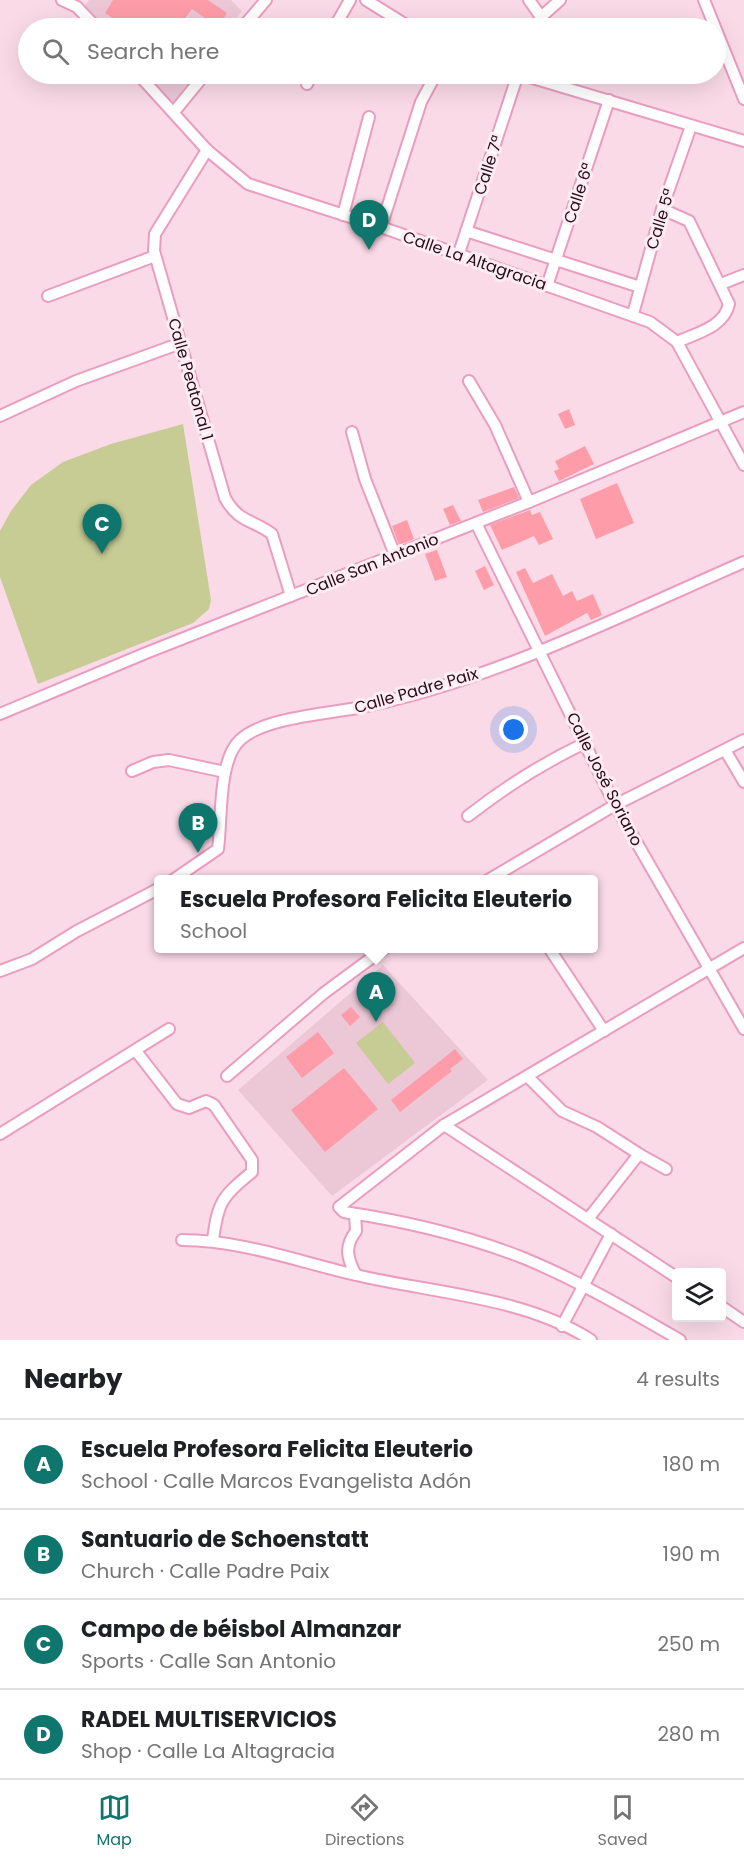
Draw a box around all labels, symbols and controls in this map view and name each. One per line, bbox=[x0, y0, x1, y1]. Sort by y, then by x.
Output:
search box bbox=[18, 18, 726, 84]
icon: search bbox=[39, 35, 72, 68]
text: Search here bbox=[87, 36, 220, 67]
street label: Calle 7ª bbox=[468, 133, 509, 198]
street label: Calle 6ª bbox=[558, 160, 599, 226]
street label: Calle 5ª bbox=[640, 186, 681, 252]
pin: D bbox=[350, 200, 388, 250]
street label: Calle La Altagracia bbox=[400, 225, 550, 296]
street label: Calle Peatonal 1 bbox=[162, 316, 219, 443]
pin: C bbox=[82, 504, 122, 554]
street label: Calle San Antonio bbox=[302, 527, 442, 602]
street label: Calle Padre Paix bbox=[351, 662, 481, 719]
street label: Calle José Soriano bbox=[561, 708, 648, 850]
your location bbox=[499, 715, 528, 744]
pin: B bbox=[178, 804, 218, 853]
popup bbox=[154, 875, 598, 953]
text: Escuela Profesora Felicita Eleuterio bbox=[180, 884, 572, 915]
text: School bbox=[180, 917, 247, 945]
pin: A bbox=[356, 972, 395, 1022]
map controls bbox=[672, 1268, 726, 1322]
button: layers bbox=[672, 1268, 726, 1322]
text: Nearby bbox=[24, 1361, 122, 1397]
text: 4 results bbox=[636, 1365, 720, 1393]
text: Escuela Profesora Felicita Eleuterio bbox=[81, 1434, 473, 1465]
text: A bbox=[36, 1450, 51, 1478]
text: 180 m bbox=[662, 1450, 720, 1478]
text: School · Calle Marcos Evangelista Adón bbox=[81, 1467, 471, 1495]
text: Santuario de Schoenstatt bbox=[81, 1524, 369, 1555]
text: B bbox=[37, 1540, 50, 1568]
text: 190 m bbox=[663, 1540, 720, 1568]
text: Church · Calle Padre Paix bbox=[81, 1557, 329, 1585]
text: Campo de béisbol Almanzar bbox=[81, 1614, 401, 1645]
text: C bbox=[36, 1630, 51, 1658]
text: 250 m bbox=[657, 1630, 720, 1658]
text: Sports · Calle San Antonio bbox=[81, 1647, 336, 1675]
text: RADEL MULTISERVICIOS bbox=[81, 1704, 337, 1735]
text: D bbox=[36, 1720, 51, 1748]
text: 280 m bbox=[657, 1720, 720, 1748]
text: Shop · Calle La Altagracia bbox=[81, 1737, 335, 1765]
tab: Map bbox=[97, 1791, 132, 1852]
tab: Directions bbox=[325, 1791, 404, 1852]
tab: Saved bbox=[598, 1791, 647, 1852]

